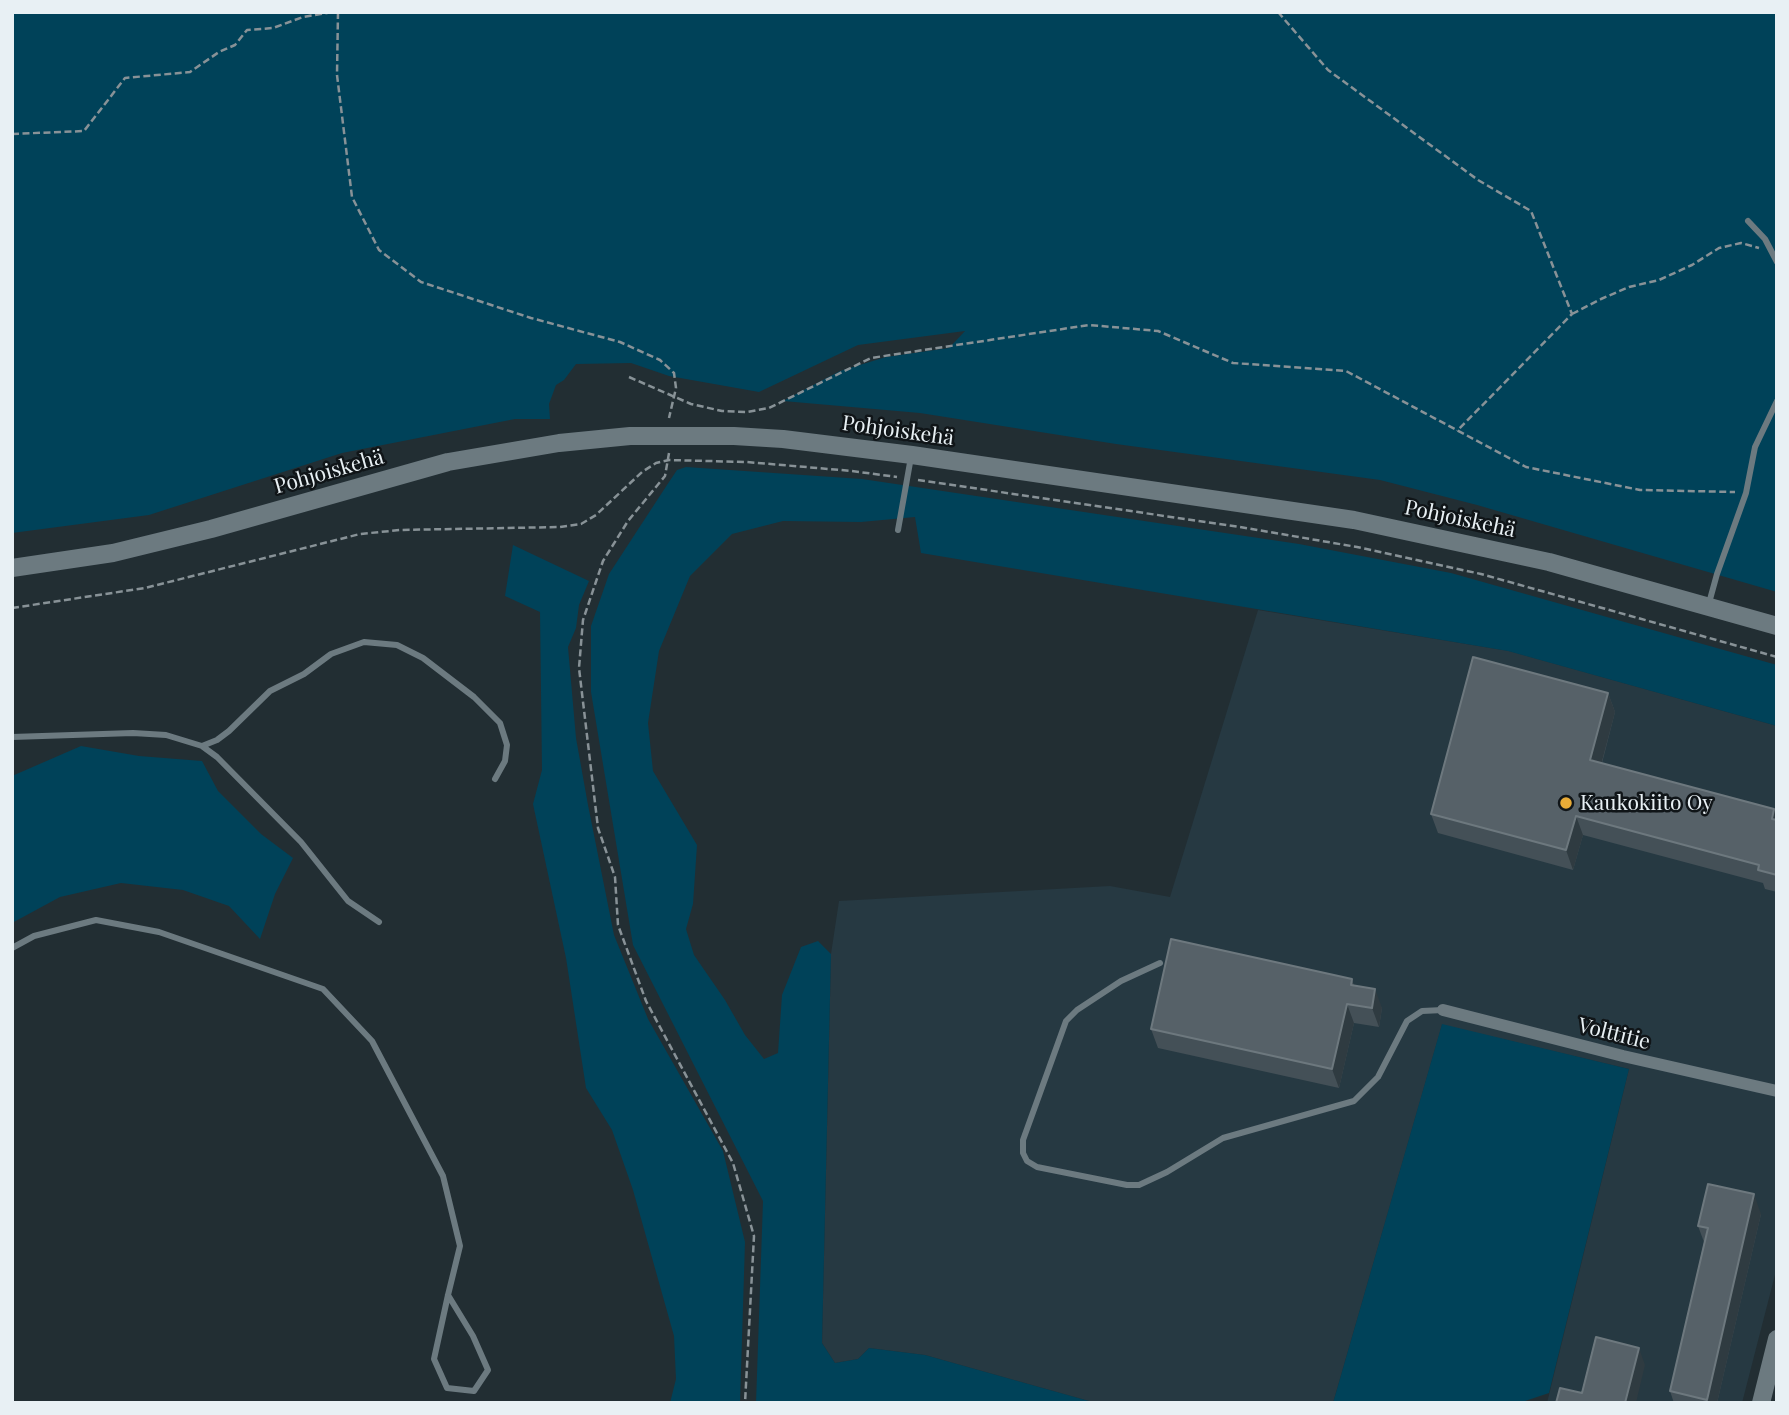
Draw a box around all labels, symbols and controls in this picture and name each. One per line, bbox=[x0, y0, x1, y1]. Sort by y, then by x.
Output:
street label: Pohjoiskehä bbox=[840, 411, 956, 451]
street label: Pohjoiskehä bbox=[271, 444, 387, 500]
street label: Pohjoiskehä bbox=[1402, 495, 1518, 543]
place label: Kaukokiito Oy bbox=[1580, 790, 1713, 816]
marker: Kaukokiito Oy bbox=[1558, 795, 1574, 811]
street label: Volttitie bbox=[1575, 1013, 1653, 1055]

